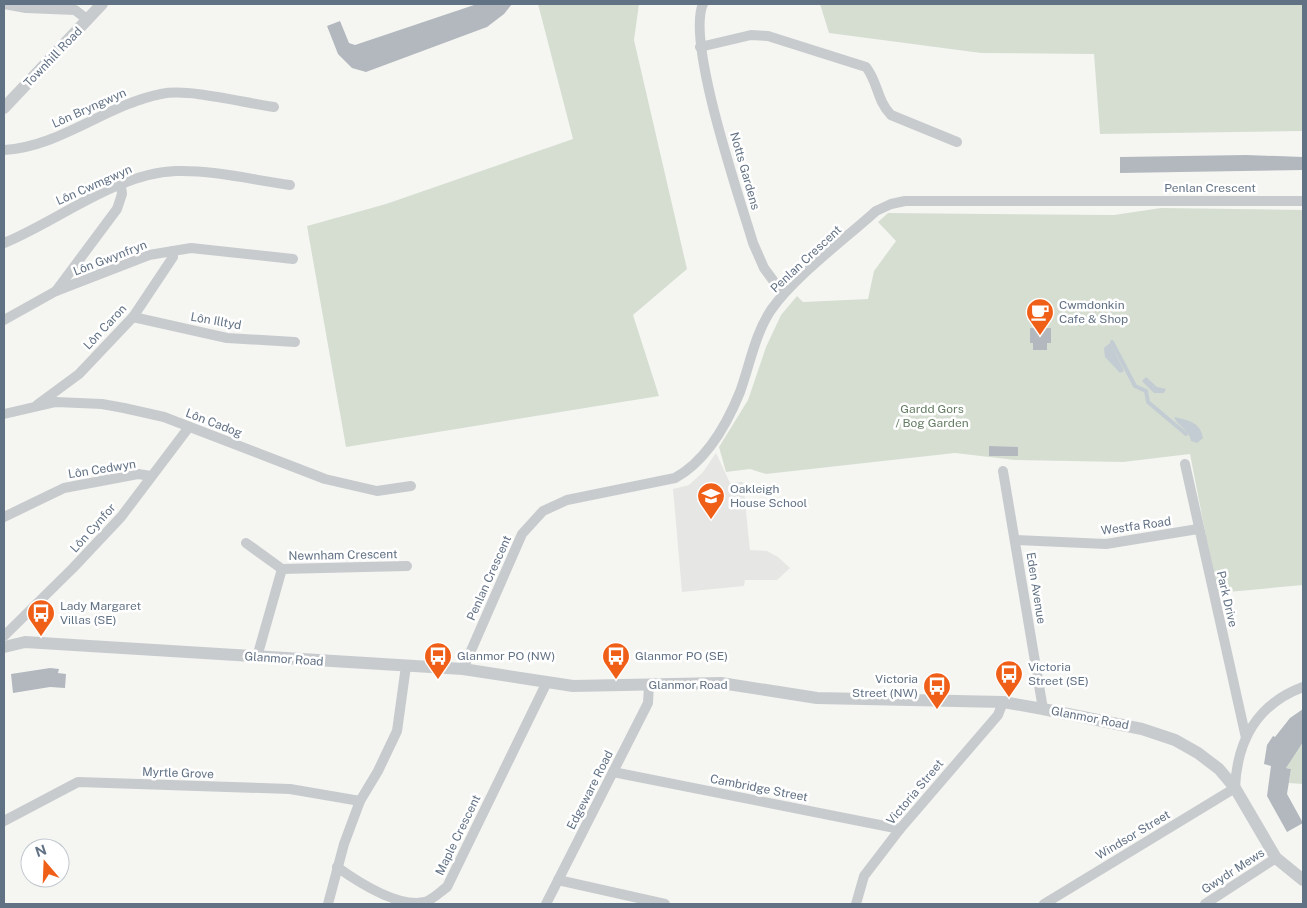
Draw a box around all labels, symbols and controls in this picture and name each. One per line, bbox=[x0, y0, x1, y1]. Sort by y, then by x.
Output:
street label: Townhill Road bbox=[21, 24, 85, 90]
street label: Lôn Bryngwyn bbox=[50, 85, 128, 131]
street label: Notts Gardens bbox=[727, 131, 763, 211]
street label: Lôn Cwmgwyn bbox=[54, 162, 134, 208]
street label: Penlan Crescent bbox=[1164, 181, 1256, 195]
street label: Penlan Crescent bbox=[768, 222, 845, 295]
street label: Lôn Gwynfryn bbox=[71, 238, 149, 278]
cafe icon: Cwmdonkin Cafe & Shop bbox=[1025, 297, 1055, 336]
place label: Cwmdonkin Cafe & Shop bbox=[1059, 298, 1128, 326]
street label: Lôn Caron bbox=[81, 302, 129, 352]
street label: Lôn Illtyd bbox=[189, 310, 243, 332]
park label: Gardd Gors / Bog Garden bbox=[895, 402, 969, 430]
street label: Lôn Cadog bbox=[184, 406, 244, 440]
street label: Lôn Cedwyn bbox=[67, 457, 137, 481]
school or university icon: Oakleigh House School bbox=[696, 481, 726, 520]
place label: Oakleigh House School bbox=[730, 482, 808, 510]
street label: Lôn Cynfor bbox=[67, 500, 119, 555]
street label: Westfa Road bbox=[1100, 514, 1172, 538]
street label: Penlan Crescent bbox=[464, 533, 514, 623]
street label: Newnham Crescent bbox=[288, 547, 398, 563]
street label: Eden Avenue bbox=[1023, 551, 1049, 625]
street label: Park Drive bbox=[1214, 570, 1240, 629]
bus stop icon: Lady Margaret Villas (SE) bbox=[26, 598, 56, 637]
place label: Lady Margaret Villas (SE) bbox=[60, 599, 142, 627]
bus stop icon: Glanmor PO (NW) bbox=[423, 641, 453, 680]
bus stop icon: Glanmor PO (SE) bbox=[601, 641, 631, 680]
street label: Glanmor Road bbox=[244, 649, 324, 669]
place label: Glanmor PO (NW) bbox=[457, 649, 555, 663]
place label: Glanmor PO (SE) bbox=[635, 649, 728, 663]
bus stop icon: Victoria Street (SE) bbox=[994, 659, 1024, 698]
place label: Victoria Street (SE) bbox=[1028, 660, 1089, 688]
bus stop icon: Victoria Street (NW) bbox=[922, 671, 952, 710]
place label: Victoria Street (NW) bbox=[852, 672, 918, 700]
street label: Glanmor Road bbox=[648, 678, 728, 692]
street label: Glanmor Road bbox=[1050, 704, 1130, 732]
street label: Edgeware Road bbox=[564, 748, 616, 832]
street label: Victoria Street bbox=[884, 756, 947, 827]
street label: Myrtle Grove bbox=[142, 765, 214, 781]
street label: Cambridge Street bbox=[709, 772, 809, 804]
street label: Maple Crescent bbox=[432, 792, 484, 877]
street label: Windsor Street bbox=[1093, 807, 1173, 863]
north arrow bbox=[20, 838, 70, 888]
text: N bbox=[33, 841, 49, 860]
street label: Gwydr Mews bbox=[1199, 846, 1267, 896]

